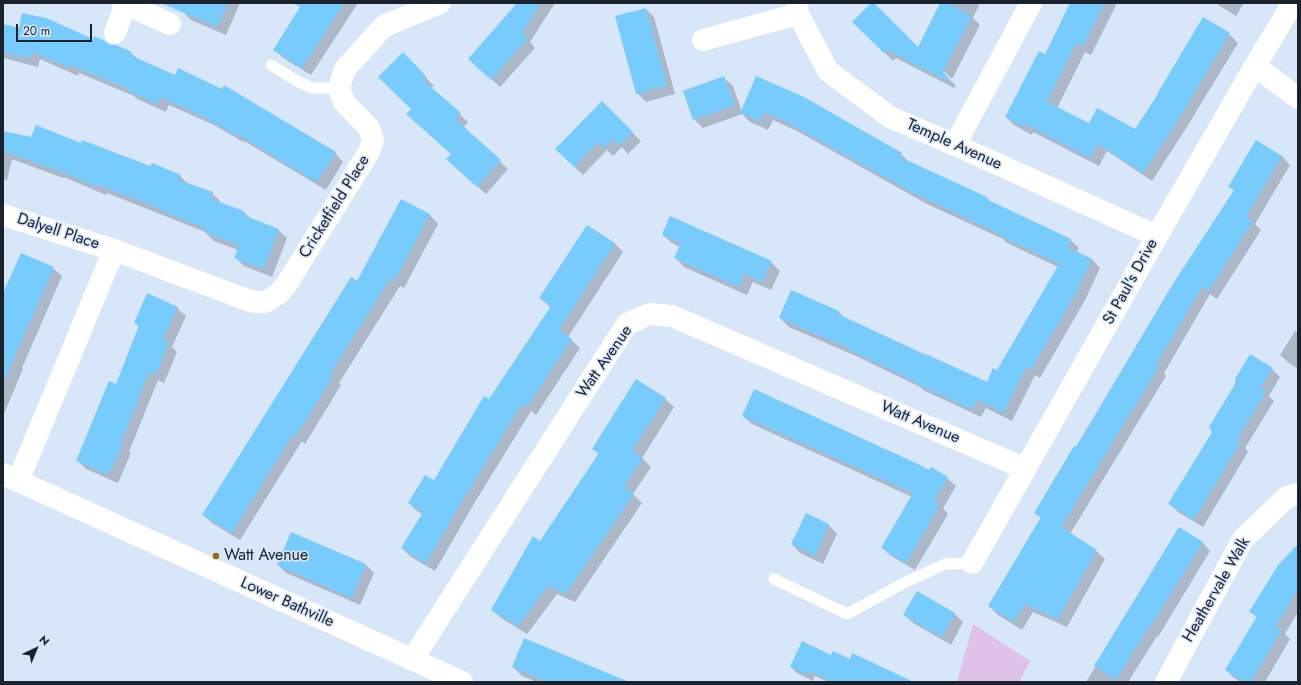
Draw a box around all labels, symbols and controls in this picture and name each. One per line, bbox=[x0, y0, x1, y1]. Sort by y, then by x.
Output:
scale bar bbox=[18, 16, 94, 42]
text: 20 m bbox=[23, 22, 50, 40]
street label: Temple Avenue bbox=[903, 115, 1005, 175]
street label: Cricketfield Place bbox=[296, 152, 374, 262]
street label: Dalyell Place bbox=[14, 210, 102, 254]
street label: St Paul's Drive bbox=[1100, 236, 1162, 328]
street label: Watt Avenue bbox=[573, 322, 637, 402]
street label: Watt Avenue bbox=[877, 398, 963, 448]
street label: Heathervale Walk bbox=[1179, 534, 1255, 646]
place label: Watt Avenue bbox=[224, 546, 308, 566]
marker: Watt Avenue bbox=[211, 551, 221, 561]
street label: Lower Bathville bbox=[237, 574, 337, 632]
north arrow bbox=[16, 629, 56, 669]
text: N bbox=[36, 632, 53, 649]

